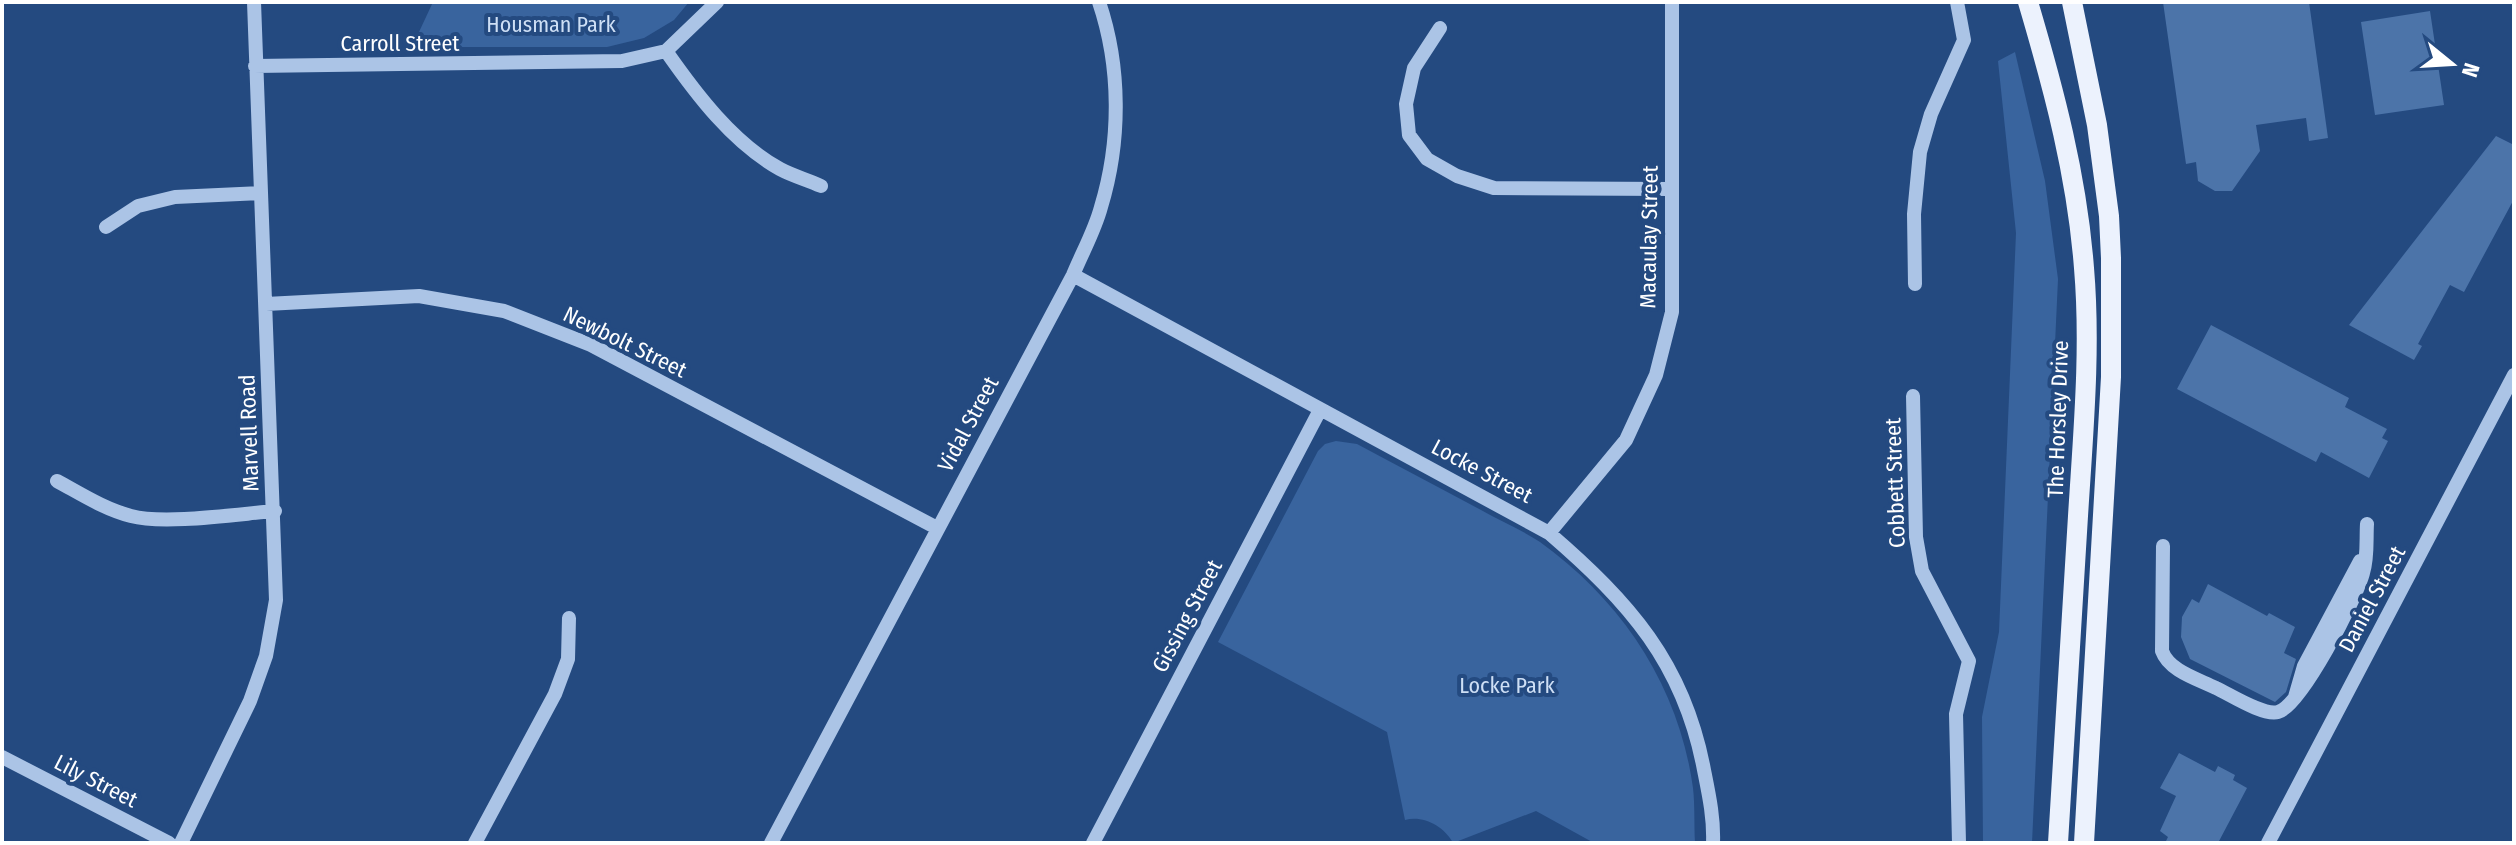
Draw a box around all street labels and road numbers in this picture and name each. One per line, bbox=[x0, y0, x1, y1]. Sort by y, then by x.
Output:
street label: Carroll Street bbox=[341, 30, 460, 57]
street label: Macaulay Street bbox=[1634, 164, 1664, 309]
street label: Newbolt Street bbox=[559, 300, 692, 384]
street label: The Horsley Drive bbox=[2042, 340, 2074, 498]
street label: Vidal Street bbox=[932, 371, 1005, 476]
street label: Marvell Road bbox=[233, 374, 265, 492]
street label: Cobbett Street bbox=[1879, 417, 1911, 549]
street label: Locke Street bbox=[1427, 433, 1538, 509]
street label: Daniel Street bbox=[2333, 541, 2412, 657]
street label: Gissing Street bbox=[1146, 554, 1228, 677]
street label: Lily Street bbox=[50, 749, 143, 814]

